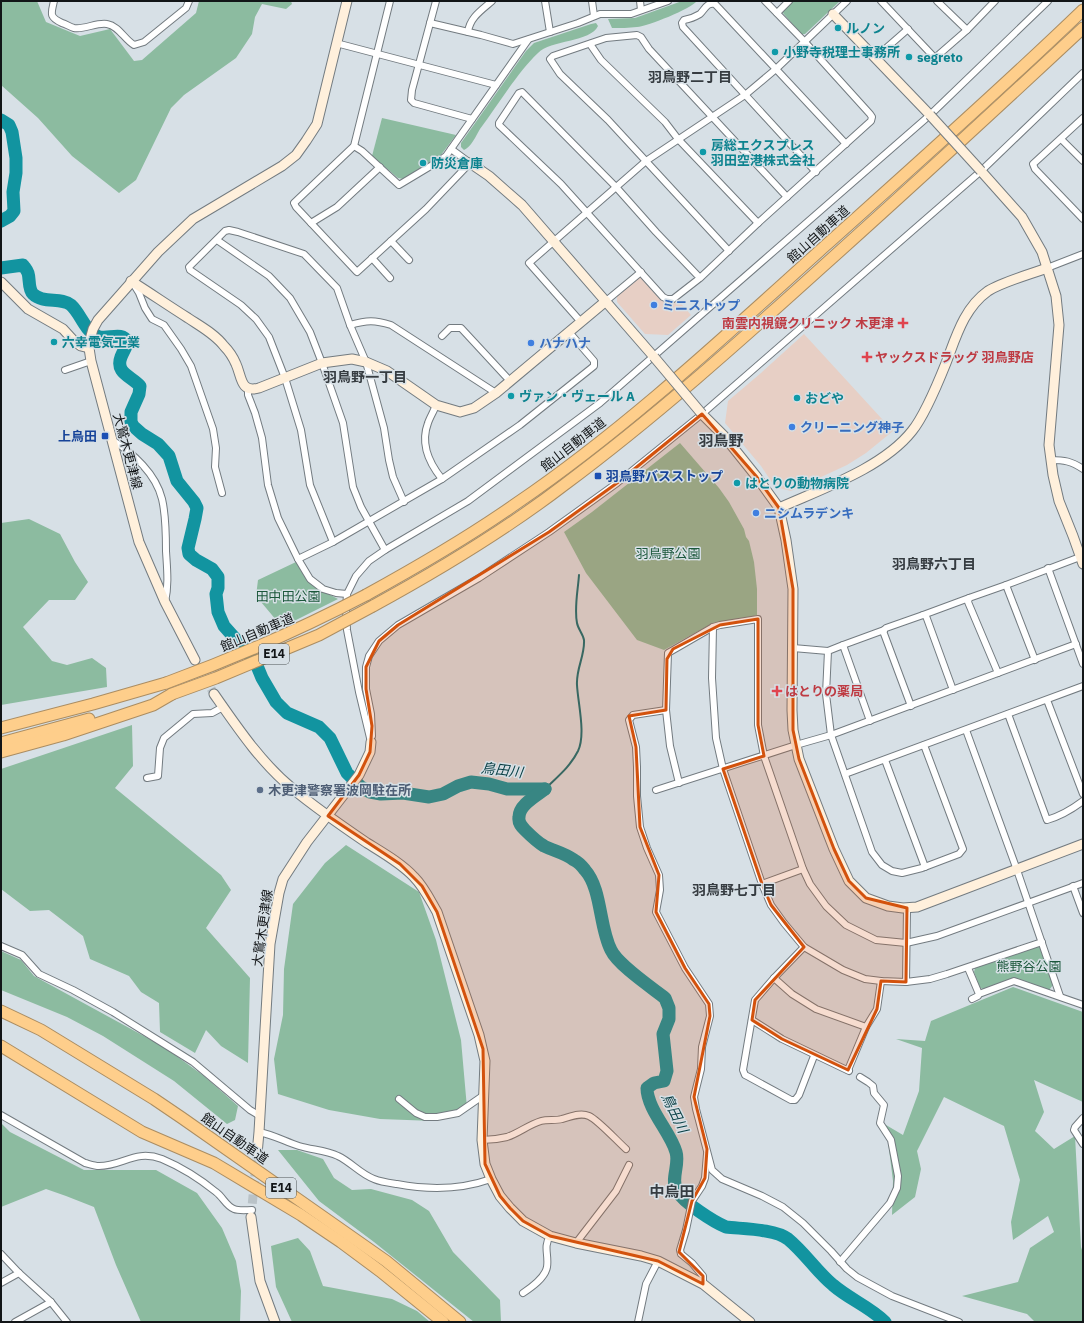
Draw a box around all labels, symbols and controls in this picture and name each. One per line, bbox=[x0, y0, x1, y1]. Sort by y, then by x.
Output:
place label: ルノン bbox=[846, 20, 885, 37]
marker: ルノン bbox=[833, 23, 843, 33]
place label: 小野寺税理士事務所 bbox=[783, 44, 900, 61]
marker: 小野寺税理士事務所 bbox=[770, 47, 780, 57]
place label: segreto bbox=[917, 49, 963, 66]
marker: segreto bbox=[904, 52, 914, 62]
district label: 羽鳥野二丁目 bbox=[648, 68, 732, 86]
place label: 房総エクスプレス 羽田空港株式会社 bbox=[711, 137, 815, 169]
marker: 房総エクスプレス 羽田空港株式会社 bbox=[698, 147, 708, 157]
place label: 防災倉庫 bbox=[431, 155, 483, 172]
marker: 防災倉庫 bbox=[418, 158, 428, 168]
street label: 館山自動車道 bbox=[784, 202, 853, 267]
place label: ミニストップ bbox=[662, 297, 740, 314]
marker: ミニストップ bbox=[649, 300, 659, 310]
place label: 南雲内視鏡クリニック 木更津 bbox=[722, 315, 894, 332]
marker: 南雲内視鏡クリニック 木更津 bbox=[897, 317, 909, 329]
place label: 六幸電気工業 bbox=[62, 334, 140, 351]
place label: ハナハナ bbox=[539, 335, 591, 352]
marker: 六幸電気工業 bbox=[49, 337, 59, 347]
marker: ハナハナ bbox=[526, 338, 536, 348]
place label: ヤックスドラッグ 羽鳥野店 bbox=[875, 349, 1034, 366]
marker: ヤックスドラッグ 羽鳥野店 bbox=[862, 352, 872, 362]
district label: 羽鳥野一丁目 bbox=[323, 368, 407, 386]
place label: ヴァン・ヴェール A bbox=[519, 388, 635, 405]
place label: おどや bbox=[805, 390, 844, 407]
marker: ヴァン・ヴェール A bbox=[506, 391, 516, 401]
marker: おどや bbox=[792, 393, 802, 403]
street label: 大鷲木更津線 bbox=[109, 411, 146, 491]
street label: 館山自動車道 bbox=[537, 414, 609, 475]
place label: クリーニング神子 bbox=[800, 419, 904, 436]
marker: クリーニング神子 bbox=[787, 422, 797, 432]
place label: 上烏田 bbox=[58, 428, 97, 445]
marker: 上烏田 bbox=[100, 431, 110, 441]
district label: 羽鳥野 bbox=[698, 431, 744, 450]
place label: 羽鳥野バスストップ bbox=[606, 468, 723, 485]
marker: 羽鳥野バスストップ bbox=[593, 471, 603, 481]
place label: はとりの動物病院 bbox=[745, 475, 849, 492]
marker: はとりの動物病院 bbox=[732, 478, 742, 488]
place label: ニシムラデンキ bbox=[764, 505, 854, 522]
marker: ニシムラデンキ bbox=[751, 508, 761, 518]
park label: 羽鳥野公園 bbox=[635, 545, 701, 562]
district label: 羽鳥野六丁目 bbox=[892, 555, 976, 573]
park label: 田中田公園 bbox=[255, 588, 321, 605]
street label: 館山自動車道 bbox=[218, 609, 296, 656]
road number: E14 bbox=[259, 644, 289, 664]
place label: はとりの薬局 bbox=[785, 683, 863, 700]
marker: はとりの薬局 bbox=[772, 686, 782, 696]
water label: 鳥田川 bbox=[480, 759, 526, 782]
place label: 木更津警察署波岡駐在所 bbox=[268, 782, 411, 799]
marker: 木更津警察署波岡駐在所 bbox=[255, 785, 265, 795]
district label: 羽鳥野七丁目 bbox=[692, 881, 776, 899]
street label: 大鷲木更津線 bbox=[249, 888, 276, 968]
park label: 熊野谷公園 bbox=[996, 958, 1062, 975]
water label: 鳥田川 bbox=[658, 1090, 693, 1138]
street label: 館山自動車道 bbox=[198, 1109, 272, 1168]
road number: E14 bbox=[266, 1178, 296, 1198]
district label: 中烏田 bbox=[649, 1182, 695, 1201]

